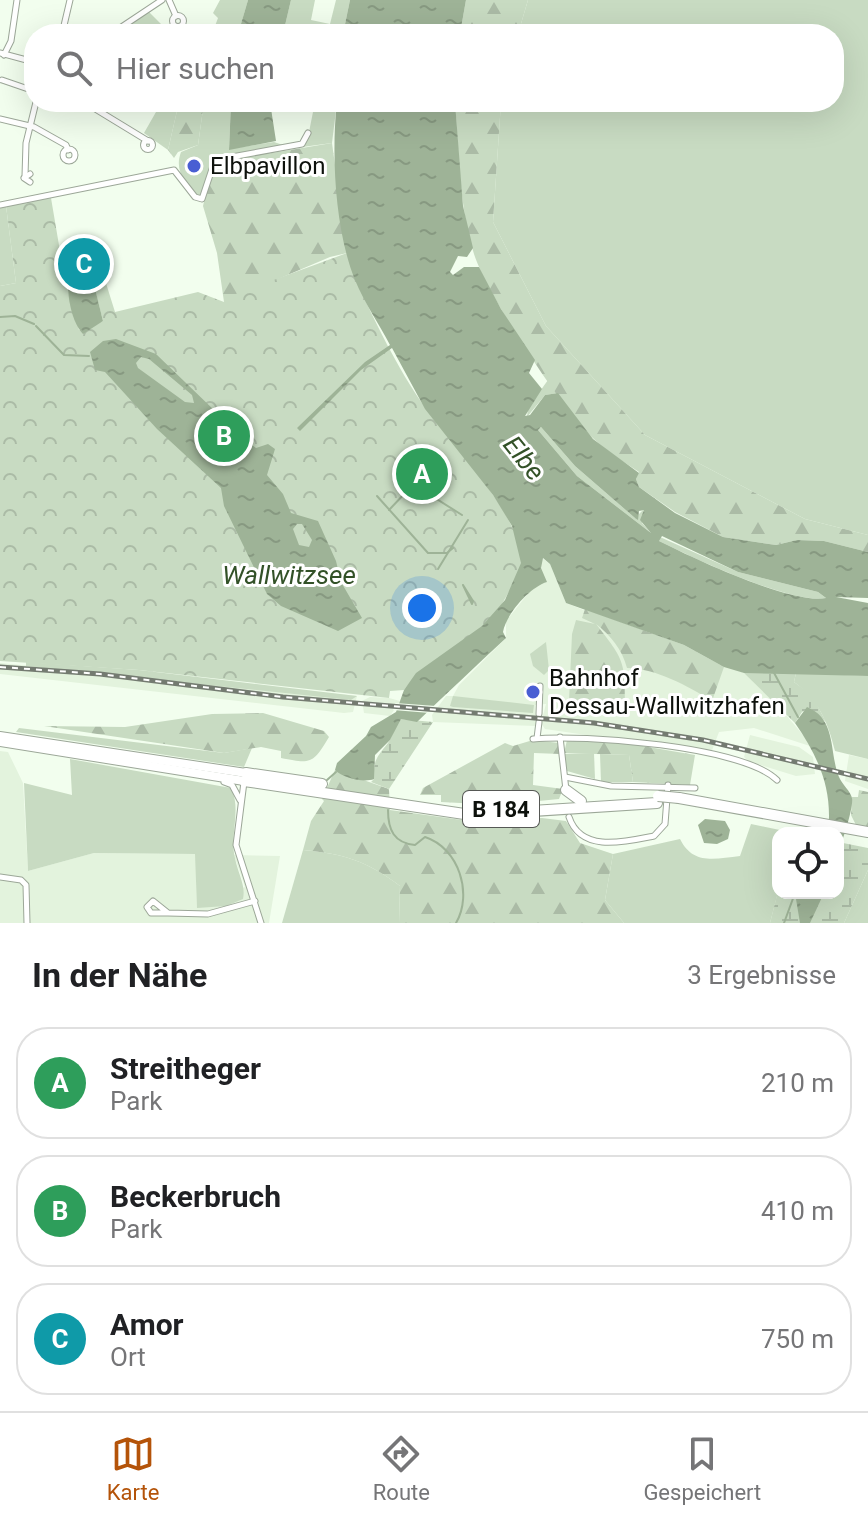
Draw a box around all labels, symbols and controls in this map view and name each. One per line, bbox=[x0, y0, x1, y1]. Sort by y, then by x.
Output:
search box bbox=[24, 24, 844, 112]
icon: search bbox=[52, 46, 96, 90]
text: Hier suchen bbox=[116, 51, 275, 86]
place label: Elbpavillon bbox=[210, 152, 325, 180]
marker: Elbpavillon bbox=[185, 157, 203, 175]
pin: C bbox=[58, 234, 110, 294]
pin: B bbox=[198, 406, 250, 466]
water label: Elbe bbox=[497, 430, 551, 486]
pin: A bbox=[396, 444, 448, 504]
water label: Wallwitzsee bbox=[222, 560, 356, 590]
your location bbox=[402, 588, 442, 628]
place label: Bahnhof Dessau-Wallwitzhafen bbox=[549, 664, 785, 720]
marker: Bahnhof Dessau-Wallwitzhafen bbox=[524, 683, 542, 701]
road number: B 184 bbox=[463, 791, 539, 827]
map controls bbox=[772, 827, 844, 899]
button: locate bbox=[772, 827, 844, 899]
text: In der Nähe bbox=[32, 955, 207, 995]
text: 3 Ergebnisse bbox=[687, 960, 836, 990]
text: Streitheger bbox=[110, 1051, 261, 1086]
text: A bbox=[51, 1068, 69, 1098]
text: 210 m bbox=[761, 1068, 834, 1098]
text: Park bbox=[110, 1086, 162, 1116]
text: Beckerbruch bbox=[110, 1179, 281, 1214]
text: B bbox=[52, 1196, 68, 1226]
text: 410 m bbox=[761, 1196, 834, 1226]
text: Park bbox=[110, 1214, 162, 1244]
text: Amor bbox=[110, 1307, 184, 1342]
text: C bbox=[51, 1324, 69, 1354]
text: 750 m bbox=[761, 1324, 834, 1354]
text: Ort bbox=[110, 1342, 146, 1372]
tab: Karte bbox=[107, 1432, 159, 1505]
tab: Route bbox=[373, 1432, 430, 1505]
tab: Gespeichert bbox=[643, 1432, 761, 1505]

